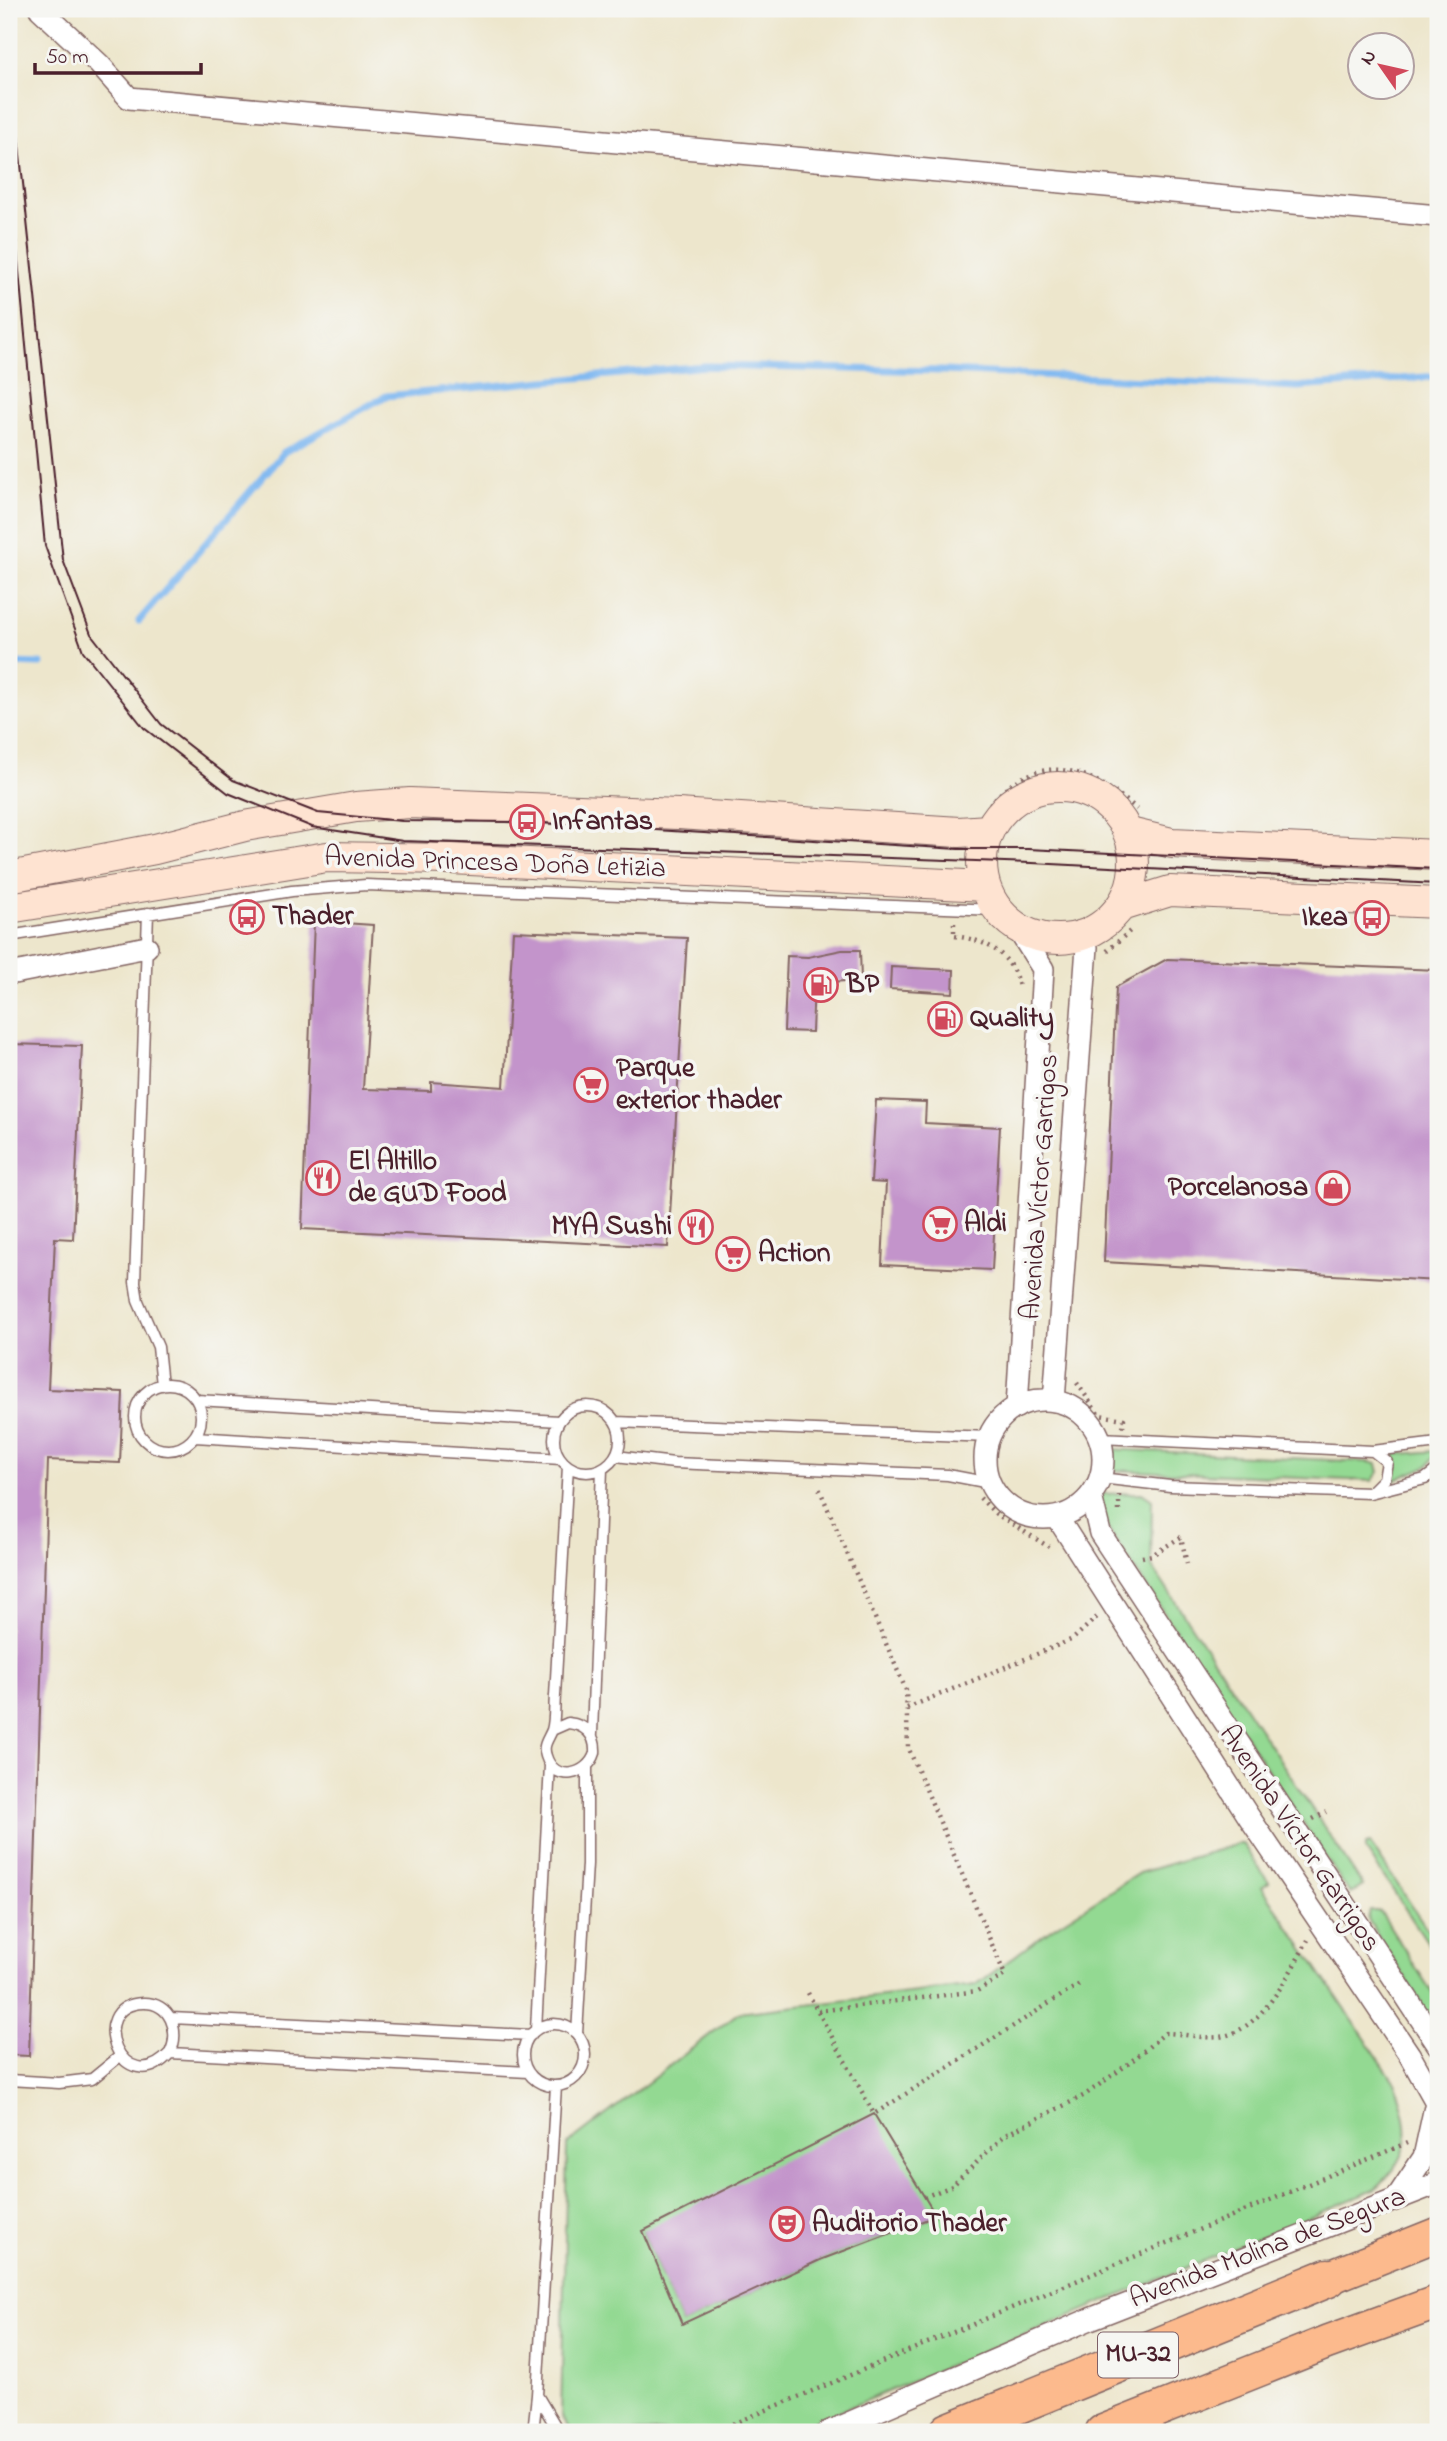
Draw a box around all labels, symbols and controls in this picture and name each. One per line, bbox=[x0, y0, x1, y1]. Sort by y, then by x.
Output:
scale bar bbox=[35, 32, 201, 76]
north arrow bbox=[1346, 32, 1416, 102]
text: 50 m bbox=[46, 43, 89, 73]
text: N bbox=[1354, 45, 1384, 71]
place label: Infantas bbox=[552, 802, 653, 843]
bus stop icon: Infantas bbox=[508, 803, 546, 841]
street label: Avenida Princesa Doña Letizia bbox=[323, 838, 667, 890]
place label: Thader bbox=[272, 897, 355, 938]
bus stop icon: Thader bbox=[228, 898, 266, 936]
place label: Ikea bbox=[1301, 898, 1348, 939]
bus stop icon: Ikea bbox=[1353, 899, 1391, 937]
place label: BP bbox=[844, 965, 880, 1006]
fuel station icon: BP bbox=[802, 966, 840, 1004]
place label: Quality bbox=[970, 999, 1054, 1040]
fuel station icon: Quality bbox=[926, 1000, 964, 1038]
place label: Parque exterior thader bbox=[616, 1049, 783, 1122]
street label: Avenida Víctor Garrigos bbox=[1011, 1053, 1071, 1321]
supermarket icon: Parque exterior thader bbox=[572, 1066, 610, 1104]
place label: El Altillo de GUD Food bbox=[348, 1142, 507, 1215]
restaurant icon: El Altillo de GUD Food bbox=[304, 1159, 342, 1197]
place label: Porcelanosa bbox=[1168, 1168, 1308, 1209]
shop icon: Porcelanosa bbox=[1314, 1169, 1352, 1207]
place label: Aldi bbox=[964, 1204, 1007, 1245]
supermarket icon: Aldi bbox=[921, 1205, 959, 1243]
place label: MYA Sushi bbox=[551, 1207, 672, 1248]
restaurant icon: MYA Sushi bbox=[677, 1208, 715, 1246]
place label: Action bbox=[758, 1234, 831, 1275]
supermarket icon: Action bbox=[714, 1235, 752, 1273]
street label: Avenida Víctor Garrigos bbox=[1208, 1717, 1390, 1961]
street label: Avenida Molina de Segura bbox=[1124, 2177, 1412, 2321]
place label: Auditorio Thader bbox=[812, 2204, 1008, 2245]
theatre icon: Auditorio Thader bbox=[768, 2205, 806, 2243]
road number: MU-32 bbox=[1098, 2332, 1178, 2378]

